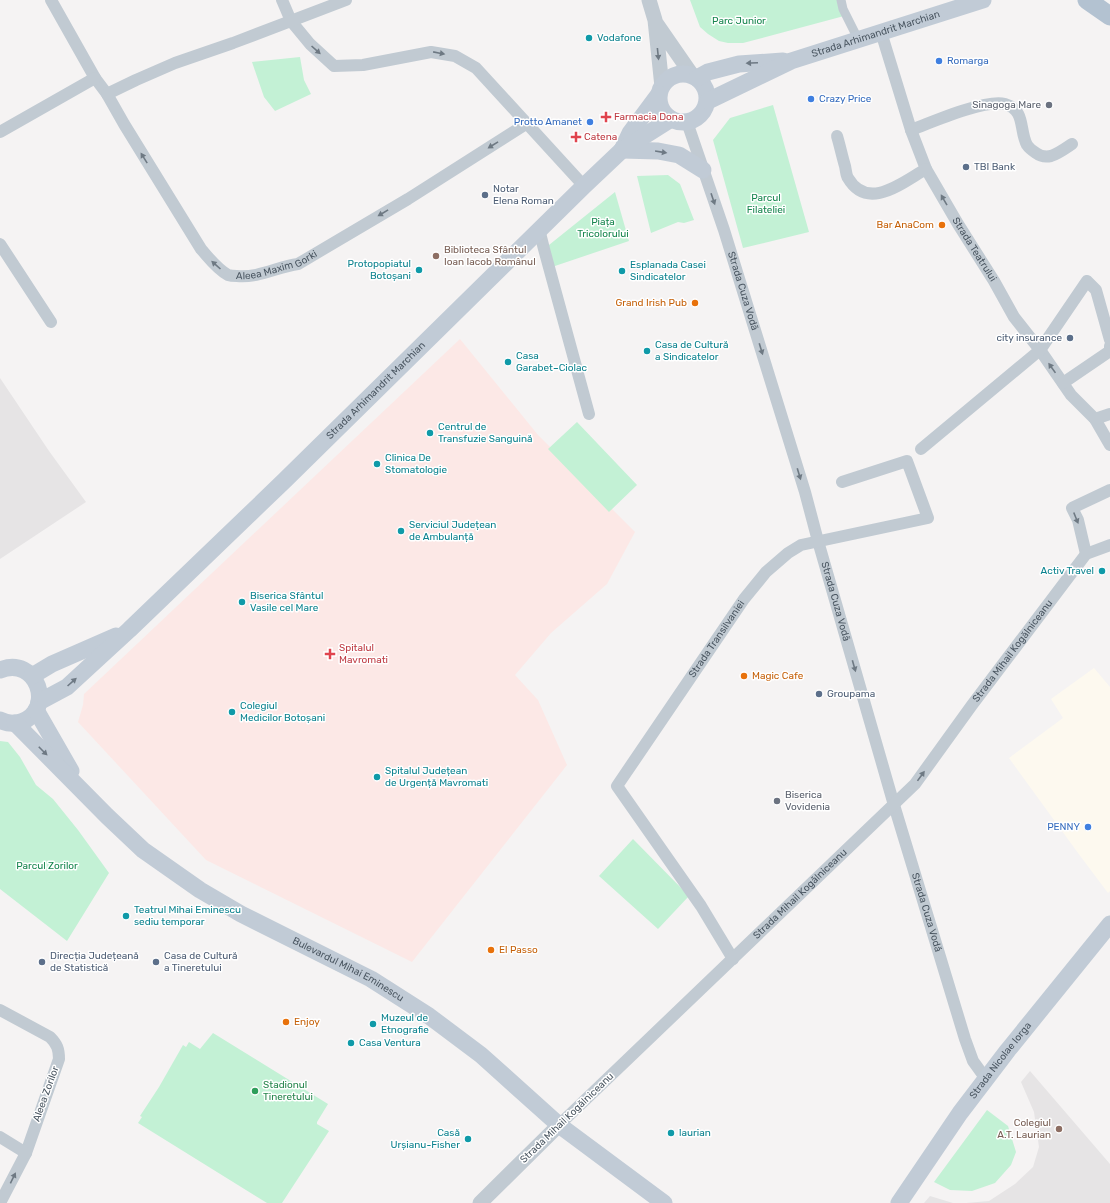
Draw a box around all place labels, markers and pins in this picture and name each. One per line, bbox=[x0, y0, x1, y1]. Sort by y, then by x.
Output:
place label: Vodafone bbox=[597, 32, 642, 44]
marker: Vodafone bbox=[584, 33, 594, 43]
place label: Romarga bbox=[947, 55, 989, 67]
marker: Romarga bbox=[934, 56, 944, 66]
place label: Crazy Price bbox=[819, 93, 872, 105]
marker: Crazy Price bbox=[806, 94, 816, 104]
place label: Sinagoga Mare bbox=[972, 99, 1041, 111]
marker: Sinagoga Mare bbox=[1044, 100, 1054, 110]
place label: Farmacia Dona bbox=[614, 111, 683, 123]
marker: Farmacia Dona bbox=[601, 112, 611, 122]
place label: Protto Amanet bbox=[514, 116, 582, 128]
marker: Protto Amanet bbox=[585, 117, 595, 127]
place label: Catena bbox=[584, 131, 617, 143]
marker: Catena bbox=[571, 132, 581, 142]
place label: TBI Bank bbox=[974, 161, 1016, 173]
marker: TBI Bank bbox=[961, 162, 971, 172]
place label: Notar Elena Roman bbox=[493, 183, 554, 207]
marker: Notar Elena Roman bbox=[480, 190, 490, 200]
place label: Bar AnaCom bbox=[876, 219, 934, 231]
marker: Bar AnaCom bbox=[937, 220, 947, 230]
place label: Biblioteca Sfântul Ioan Iacob Românul bbox=[444, 244, 536, 268]
marker: Biblioteca Sfântul Ioan Iacob Românul bbox=[431, 251, 441, 261]
place label: Protopopiatul Botoșani bbox=[348, 258, 411, 282]
place label: Esplanada Casei Sindicatelor bbox=[630, 259, 706, 283]
marker: Protopopiatul Botoșani bbox=[414, 265, 424, 275]
marker: Esplanada Casei Sindicatelor bbox=[617, 266, 627, 276]
place label: Grand Irish Pub bbox=[616, 297, 687, 309]
marker: Grand Irish Pub bbox=[690, 298, 700, 308]
place label: city insurance bbox=[996, 332, 1062, 344]
marker: city insurance bbox=[1065, 333, 1075, 343]
place label: Casa de Cultură a Sindicatelor bbox=[655, 339, 729, 363]
marker: Casa de Cultură a Sindicatelor bbox=[642, 346, 652, 356]
place label: Casa Garabet–Ciolac bbox=[516, 350, 587, 374]
marker: Casa Garabet–Ciolac bbox=[503, 357, 513, 367]
place label: Centrul de Transfuzie Sanguină bbox=[438, 421, 533, 445]
marker: Centrul de Transfuzie Sanguină bbox=[425, 428, 435, 438]
place label: Clinica De Stomatologie bbox=[385, 452, 447, 476]
marker: Clinica De Stomatologie bbox=[372, 459, 382, 469]
place label: Serviciul Județean de Ambulanță bbox=[409, 519, 496, 543]
marker: Serviciul Județean de Ambulanță bbox=[396, 526, 406, 536]
place label: Activ Travel bbox=[1041, 565, 1094, 577]
marker: Activ Travel bbox=[1097, 566, 1107, 576]
place label: Biserica Sfântul Vasile cel Mare bbox=[250, 590, 323, 614]
marker: Biserica Sfântul Vasile cel Mare bbox=[237, 597, 247, 607]
place label: Spitalul Mavromati bbox=[339, 642, 388, 666]
marker: Spitalul Mavromati bbox=[324, 648, 336, 660]
place label: Magic Cafe bbox=[752, 670, 804, 682]
marker: Magic Cafe bbox=[739, 671, 749, 681]
place label: Groupama bbox=[827, 688, 875, 700]
marker: Groupama bbox=[814, 689, 824, 699]
place label: Colegiul Medicilor Botoșani bbox=[240, 700, 325, 724]
marker: Colegiul Medicilor Botoșani bbox=[227, 707, 237, 717]
place label: Spitalul Județean de Urgență Mavromati bbox=[385, 765, 488, 789]
marker: Spitalul Județean de Urgență Mavromati bbox=[372, 772, 382, 782]
place label: Biserica Vovidenia bbox=[785, 789, 830, 813]
marker: Biserica Vovidenia bbox=[772, 796, 782, 806]
place label: PENNY bbox=[1047, 821, 1081, 833]
marker: PENNY bbox=[1083, 822, 1093, 832]
place label: Teatrul Mihai Eminescu sediu temporar bbox=[134, 904, 241, 928]
marker: Teatrul Mihai Eminescu sediu temporar bbox=[121, 911, 131, 921]
place label: El Passo bbox=[499, 944, 538, 956]
marker: El Passo bbox=[486, 945, 496, 955]
place label: Direcția Județeană de Statistică bbox=[50, 950, 139, 974]
place label: Casa de Cultură a Tineretului bbox=[164, 950, 238, 974]
marker: Direcția Județeană de Statistică bbox=[37, 957, 47, 967]
marker: Casa de Cultură a Tineretului bbox=[151, 957, 161, 967]
place label: Muzeul de Etnografie bbox=[381, 1012, 429, 1036]
place label: Enjoy bbox=[294, 1016, 320, 1028]
marker: Enjoy bbox=[281, 1017, 291, 1027]
marker: Muzeul de Etnografie bbox=[368, 1019, 378, 1029]
place label: Casa Ventura bbox=[359, 1037, 421, 1049]
marker: Casa Ventura bbox=[346, 1038, 356, 1048]
place label: Stadionul Tineretului bbox=[263, 1079, 313, 1103]
marker: Stadionul Tineretului bbox=[250, 1086, 260, 1096]
place label: Colegiul A.T. Laurian bbox=[997, 1117, 1051, 1141]
marker: Colegiul A.T. Laurian bbox=[1054, 1124, 1064, 1134]
place label: Casă Urșianu-Fisher bbox=[390, 1127, 460, 1151]
place label: laurian bbox=[679, 1127, 711, 1139]
marker: laurian bbox=[666, 1128, 676, 1138]
marker: Casă Urșianu-Fisher bbox=[463, 1134, 473, 1144]

